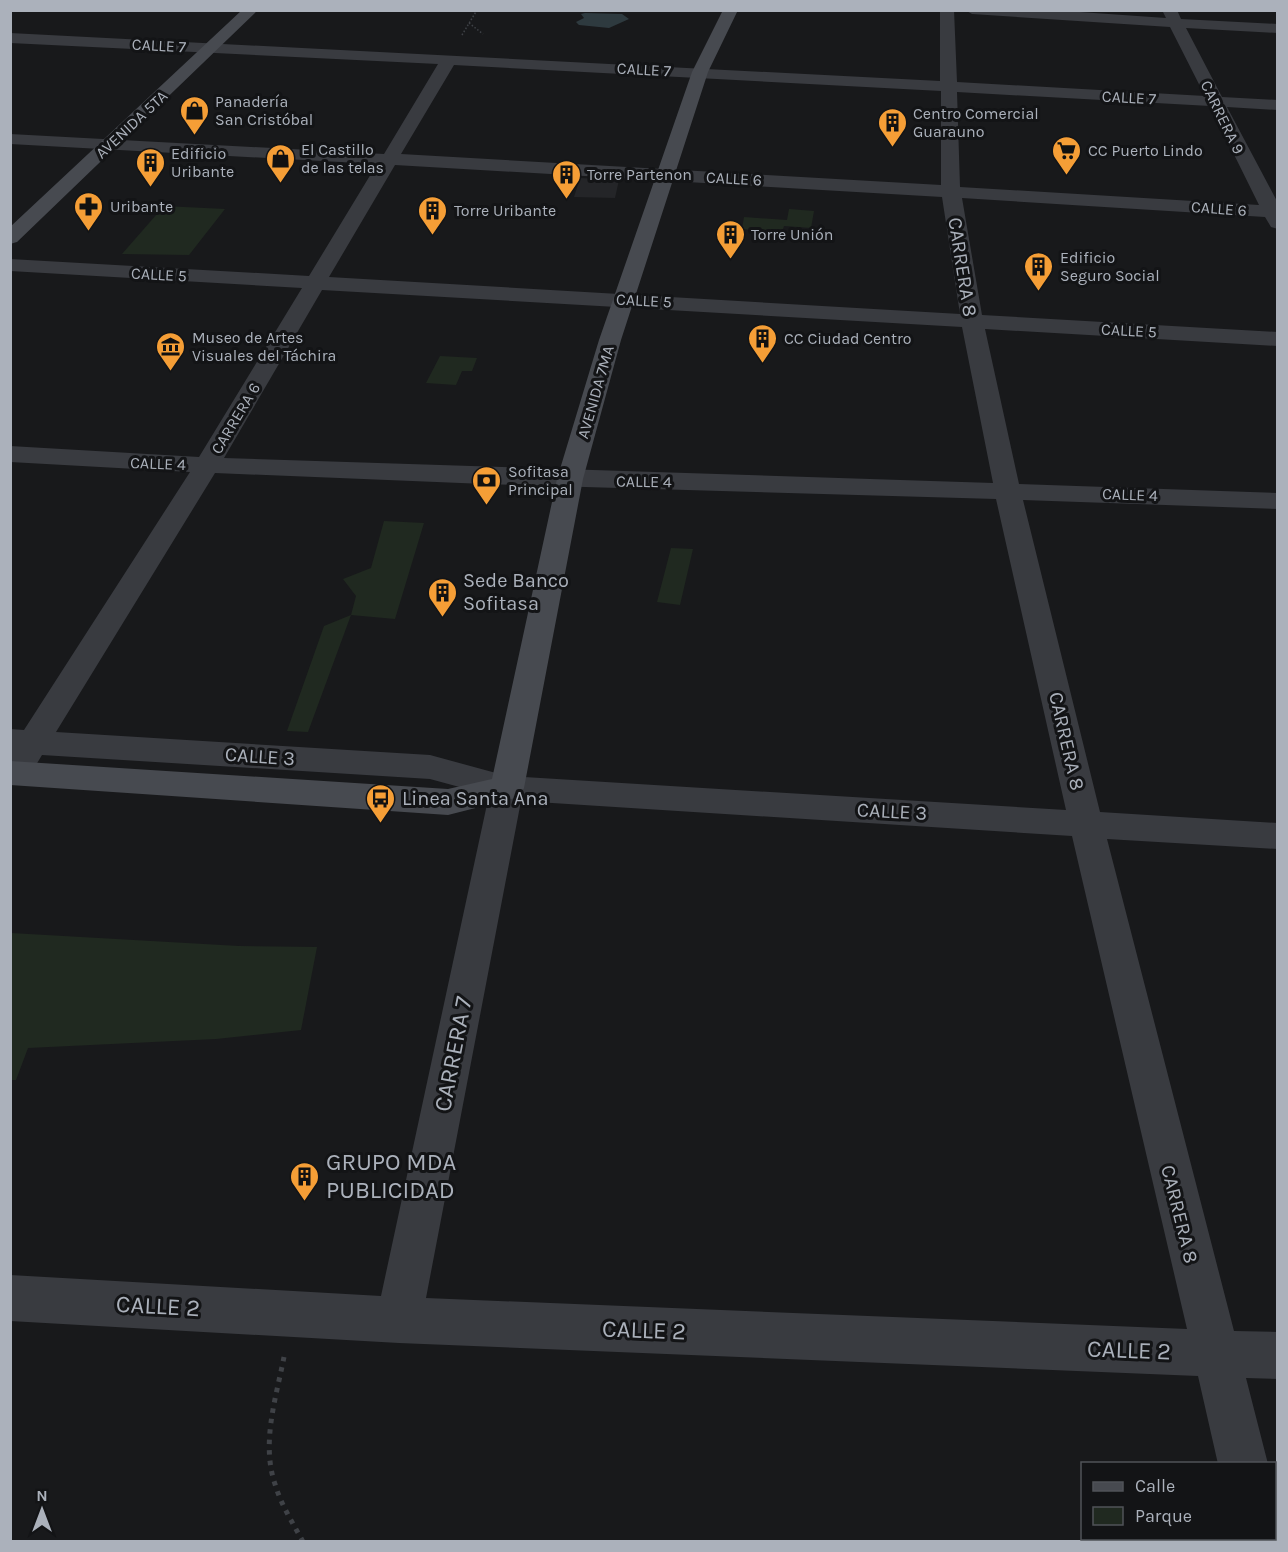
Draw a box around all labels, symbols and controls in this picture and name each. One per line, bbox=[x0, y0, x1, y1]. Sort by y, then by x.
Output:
street label: CALLE 7 bbox=[131, 35, 187, 56]
street label: CALLE 7 bbox=[616, 59, 672, 80]
street label: CARRERA 9 bbox=[1197, 77, 1249, 157]
street label: AVENIDA 5TA bbox=[91, 86, 171, 162]
street label: CALLE 7 bbox=[1101, 87, 1157, 108]
place label: Panadería San Cristóbal bbox=[215, 92, 313, 129]
shop icon: Panadería San Cristóbal bbox=[178, 94, 210, 136]
place label: Centro Comercial Guarauno bbox=[913, 104, 1039, 141]
building icon: Centro Comercial Guarauno bbox=[876, 106, 908, 148]
supermarket icon: CC Puerto Lindo bbox=[1051, 134, 1083, 176]
place label: El Castillo de las telas bbox=[301, 140, 384, 177]
place label: CC Puerto Lindo bbox=[1088, 141, 1203, 160]
shop icon: El Castillo de las telas bbox=[264, 142, 296, 184]
place label: Edificio Uribante bbox=[171, 144, 234, 181]
building icon: Edificio Uribante bbox=[134, 146, 166, 188]
building icon: Torre Partenon bbox=[550, 158, 582, 200]
place label: Torre Partenon bbox=[587, 165, 692, 184]
street label: CALLE 6 bbox=[706, 168, 762, 189]
pharmacy icon: Uribante bbox=[73, 190, 105, 232]
building icon: Torre Uribante bbox=[417, 194, 449, 236]
place label: Uribante bbox=[110, 197, 173, 216]
street label: CALLE 6 bbox=[1190, 197, 1248, 220]
place label: Torre Uribante bbox=[454, 201, 556, 220]
street label: CARRERA 8 bbox=[943, 216, 982, 318]
building icon: Torre Unión bbox=[714, 218, 746, 260]
place label: Torre Unión bbox=[751, 225, 833, 244]
place label: Edificio Seguro Social bbox=[1060, 248, 1160, 285]
building icon: Edificio Seguro Social bbox=[1023, 250, 1055, 292]
street label: CALLE 5 bbox=[131, 264, 187, 285]
street label: CALLE 5 bbox=[616, 290, 672, 311]
street label: CALLE 5 bbox=[1101, 320, 1157, 341]
building icon: CC Ciudad Centro bbox=[747, 322, 779, 364]
place label: Museo de Artes Visuales del Táchira bbox=[192, 328, 336, 365]
place label: CC Ciudad Centro bbox=[784, 329, 911, 348]
museum icon: Museo de Artes Visuales del Táchira bbox=[155, 330, 187, 372]
street label: AVENIDA 7MA bbox=[573, 343, 618, 441]
street label: CARRERA 6 bbox=[207, 379, 264, 457]
street label: CALLE 4 bbox=[130, 453, 186, 474]
place label: Sofitasa Principal bbox=[508, 462, 573, 499]
bank icon: Sofitasa Principal bbox=[471, 464, 503, 506]
street label: CALLE 4 bbox=[616, 472, 672, 491]
street label: CALLE 4 bbox=[1102, 484, 1158, 505]
place label: Sede Banco Sofitasa bbox=[463, 569, 569, 615]
building icon: Sede Banco Sofitasa bbox=[426, 576, 458, 618]
street label: CARRERA 8 bbox=[1044, 690, 1089, 793]
street label: CALLE 3 bbox=[224, 743, 296, 770]
bus stop icon: Linea Santa Ana bbox=[365, 782, 397, 824]
place label: Linea Santa Ana bbox=[402, 787, 548, 810]
street label: CALLE 3 bbox=[856, 798, 928, 825]
street label: CARRERA 7 bbox=[428, 994, 478, 1114]
place label: GRUPO MDA PUBLICIDAD bbox=[326, 1148, 456, 1204]
building icon: GRUPO MDA PUBLICIDAD bbox=[289, 1160, 321, 1202]
street label: CARRERA 8 bbox=[1156, 1163, 1203, 1266]
street label: CALLE 2 bbox=[115, 1290, 201, 1322]
street label: CALLE 2 bbox=[602, 1315, 686, 1345]
street label: CALLE 2 bbox=[1087, 1335, 1171, 1365]
legend bbox=[1081, 1462, 1276, 1540]
text: Calle bbox=[1135, 1475, 1175, 1497]
north arrow bbox=[12, 1480, 72, 1540]
text: N bbox=[36, 1486, 48, 1505]
text: Parque bbox=[1135, 1505, 1192, 1527]

